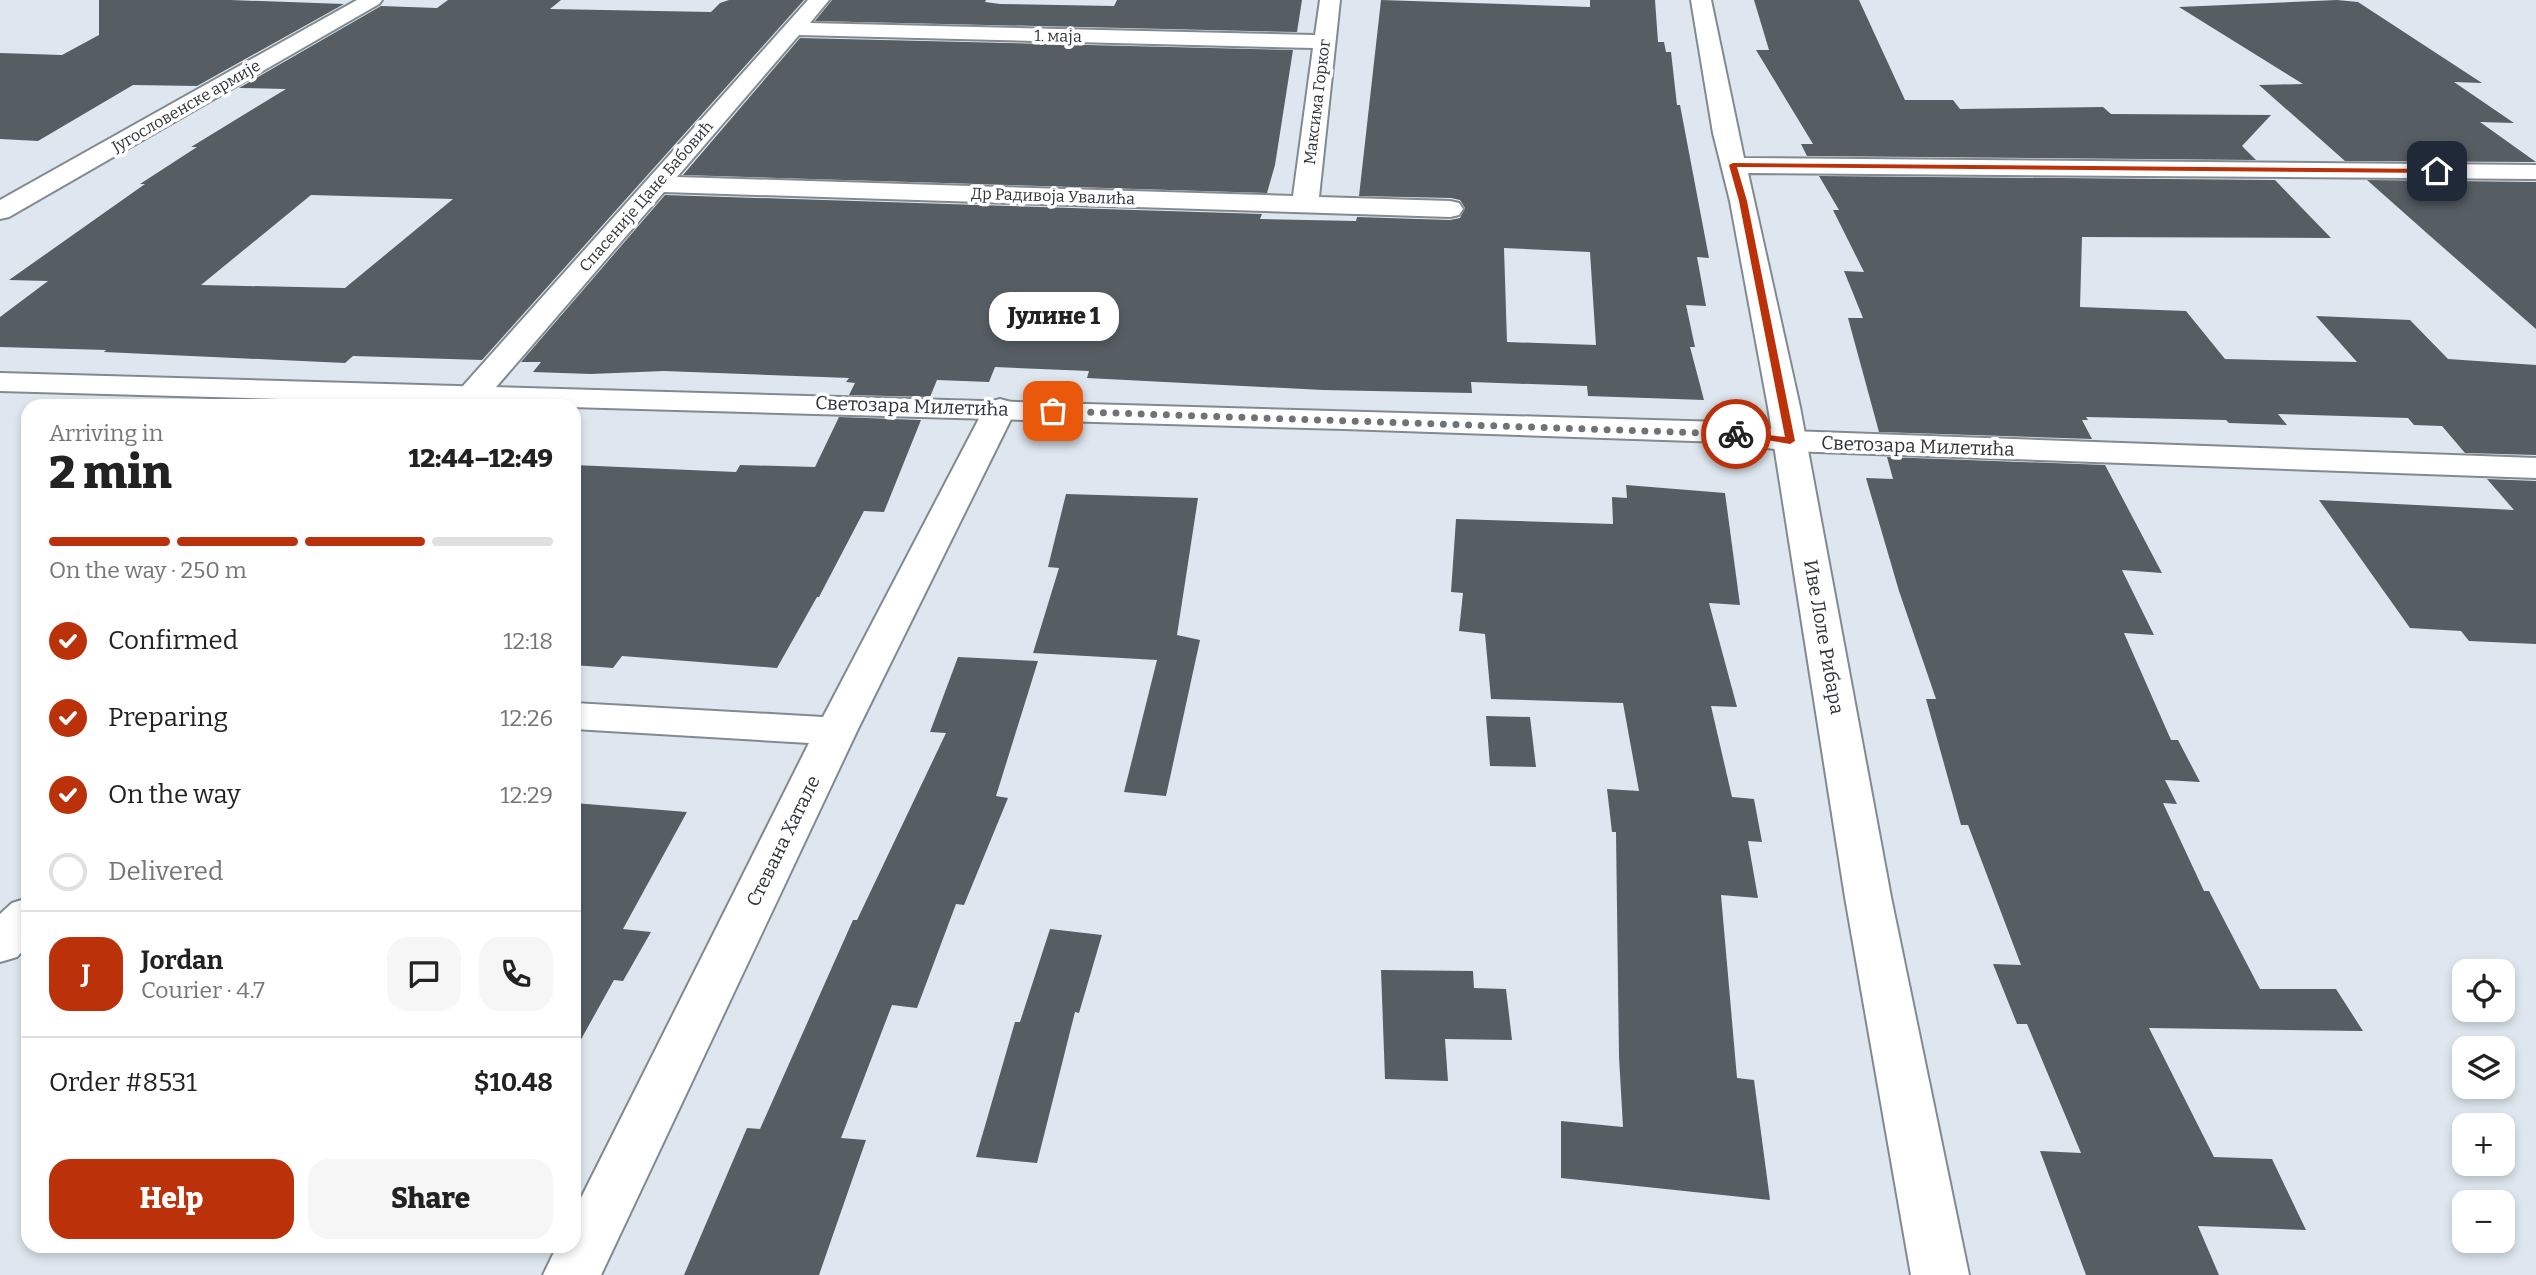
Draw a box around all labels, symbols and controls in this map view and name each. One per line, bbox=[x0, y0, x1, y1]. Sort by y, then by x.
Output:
street label: 1. маја bbox=[1034, 26, 1082, 46]
street label: Максима Горког bbox=[1300, 38, 1334, 166]
street label: Југословенске армије bbox=[108, 56, 264, 157]
street label: Спасеније Цане Бабовић bbox=[575, 117, 717, 275]
pin bbox=[2407, 141, 2467, 201]
icon: home bbox=[2418, 152, 2456, 190]
street label: Др Радивоја Увалића bbox=[971, 184, 1135, 208]
callout: Јулине 1 bbox=[988, 292, 1118, 341]
text: Јулине 1 bbox=[1008, 302, 1100, 330]
pin bbox=[1023, 381, 1083, 441]
street label: Светозара Милетића bbox=[815, 391, 1010, 421]
icon: bag bbox=[1034, 392, 1072, 430]
courier bbox=[1701, 399, 1771, 469]
icon: bike bbox=[1717, 415, 1755, 453]
text: Arriving in bbox=[49, 419, 163, 447]
street label: Светозара Милетића bbox=[1821, 431, 2016, 461]
text: 12:44–12:49 bbox=[409, 443, 553, 474]
text: 2 min bbox=[49, 445, 172, 500]
text: On the way · 250 m bbox=[49, 556, 247, 584]
street label: Иве Лоле Рибара bbox=[1799, 558, 1849, 717]
icon: check bbox=[49, 622, 87, 660]
text: Confirmed bbox=[108, 625, 238, 656]
text: 12:18 bbox=[503, 627, 553, 655]
icon: check bbox=[49, 699, 87, 737]
text: Preparing bbox=[108, 702, 228, 733]
text: 12:26 bbox=[500, 704, 553, 732]
street label: Стевана Хатале bbox=[741, 772, 825, 910]
icon: check bbox=[49, 776, 87, 814]
text: On the way bbox=[108, 779, 241, 810]
text: 12:29 bbox=[500, 781, 553, 809]
text: Delivered bbox=[108, 856, 223, 887]
button: chat bbox=[387, 937, 461, 1011]
button: phone bbox=[479, 937, 553, 1011]
text: Jordan bbox=[141, 945, 223, 976]
text: J bbox=[82, 959, 90, 990]
map controls bbox=[2452, 959, 2515, 1253]
button: locate bbox=[2452, 959, 2515, 1022]
text: Courier · 4.7 bbox=[141, 976, 265, 1004]
button: layers bbox=[2452, 1036, 2515, 1099]
text: Order #8531 bbox=[49, 1067, 197, 1098]
text: $10.48 bbox=[474, 1067, 553, 1098]
button: + bbox=[2452, 1113, 2515, 1176]
button: Help bbox=[49, 1159, 294, 1239]
button: Share bbox=[308, 1159, 553, 1239]
button: − bbox=[2452, 1190, 2515, 1253]

